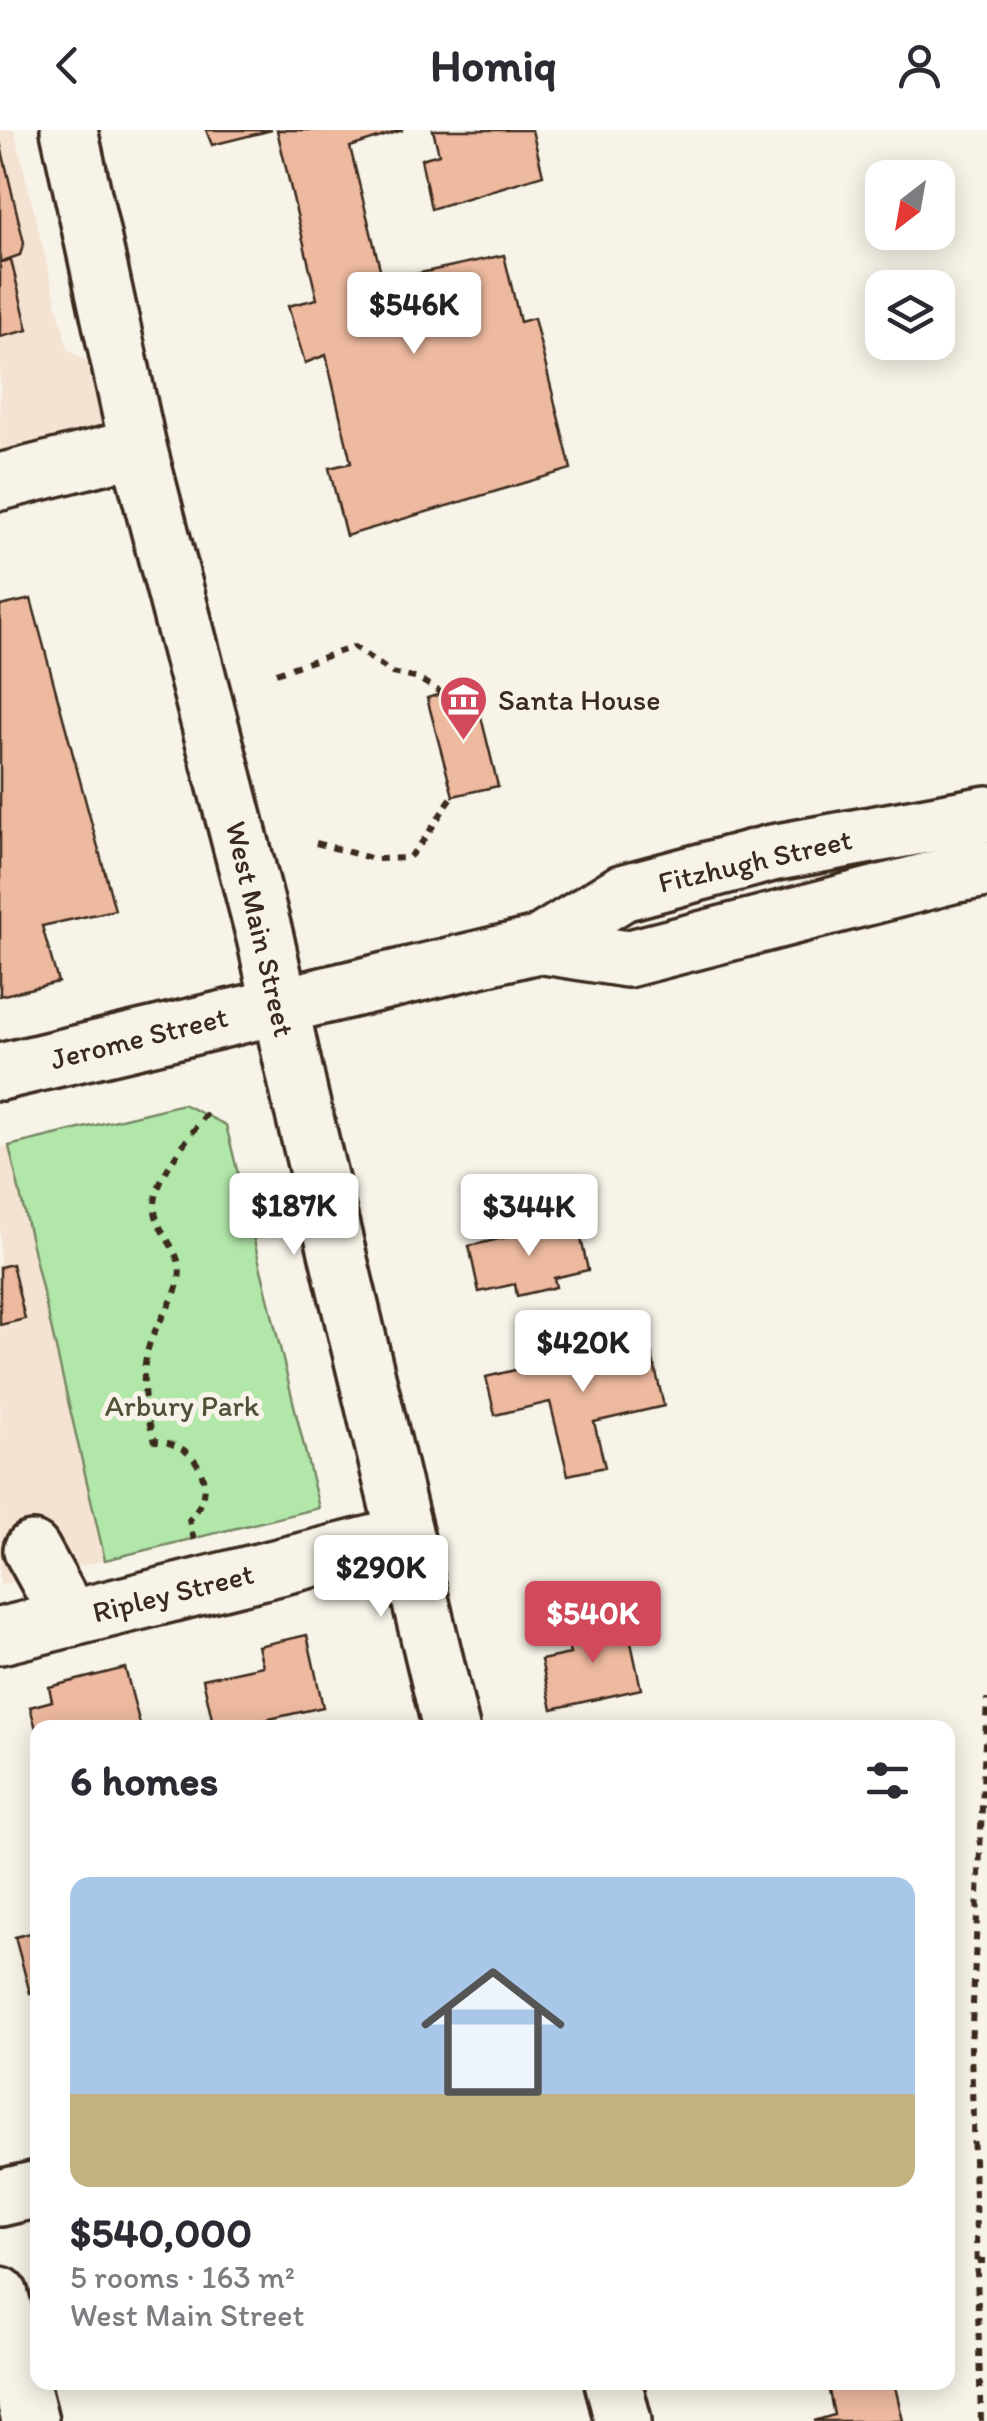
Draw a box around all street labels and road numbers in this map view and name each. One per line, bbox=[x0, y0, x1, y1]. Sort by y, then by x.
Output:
street label: West Main Street bbox=[218, 818, 303, 1040]
street label: Fitzhugh Street bbox=[654, 820, 855, 901]
street label: Jerome Street bbox=[46, 998, 231, 1077]
street label: Ripley Street bbox=[88, 1555, 257, 1630]

